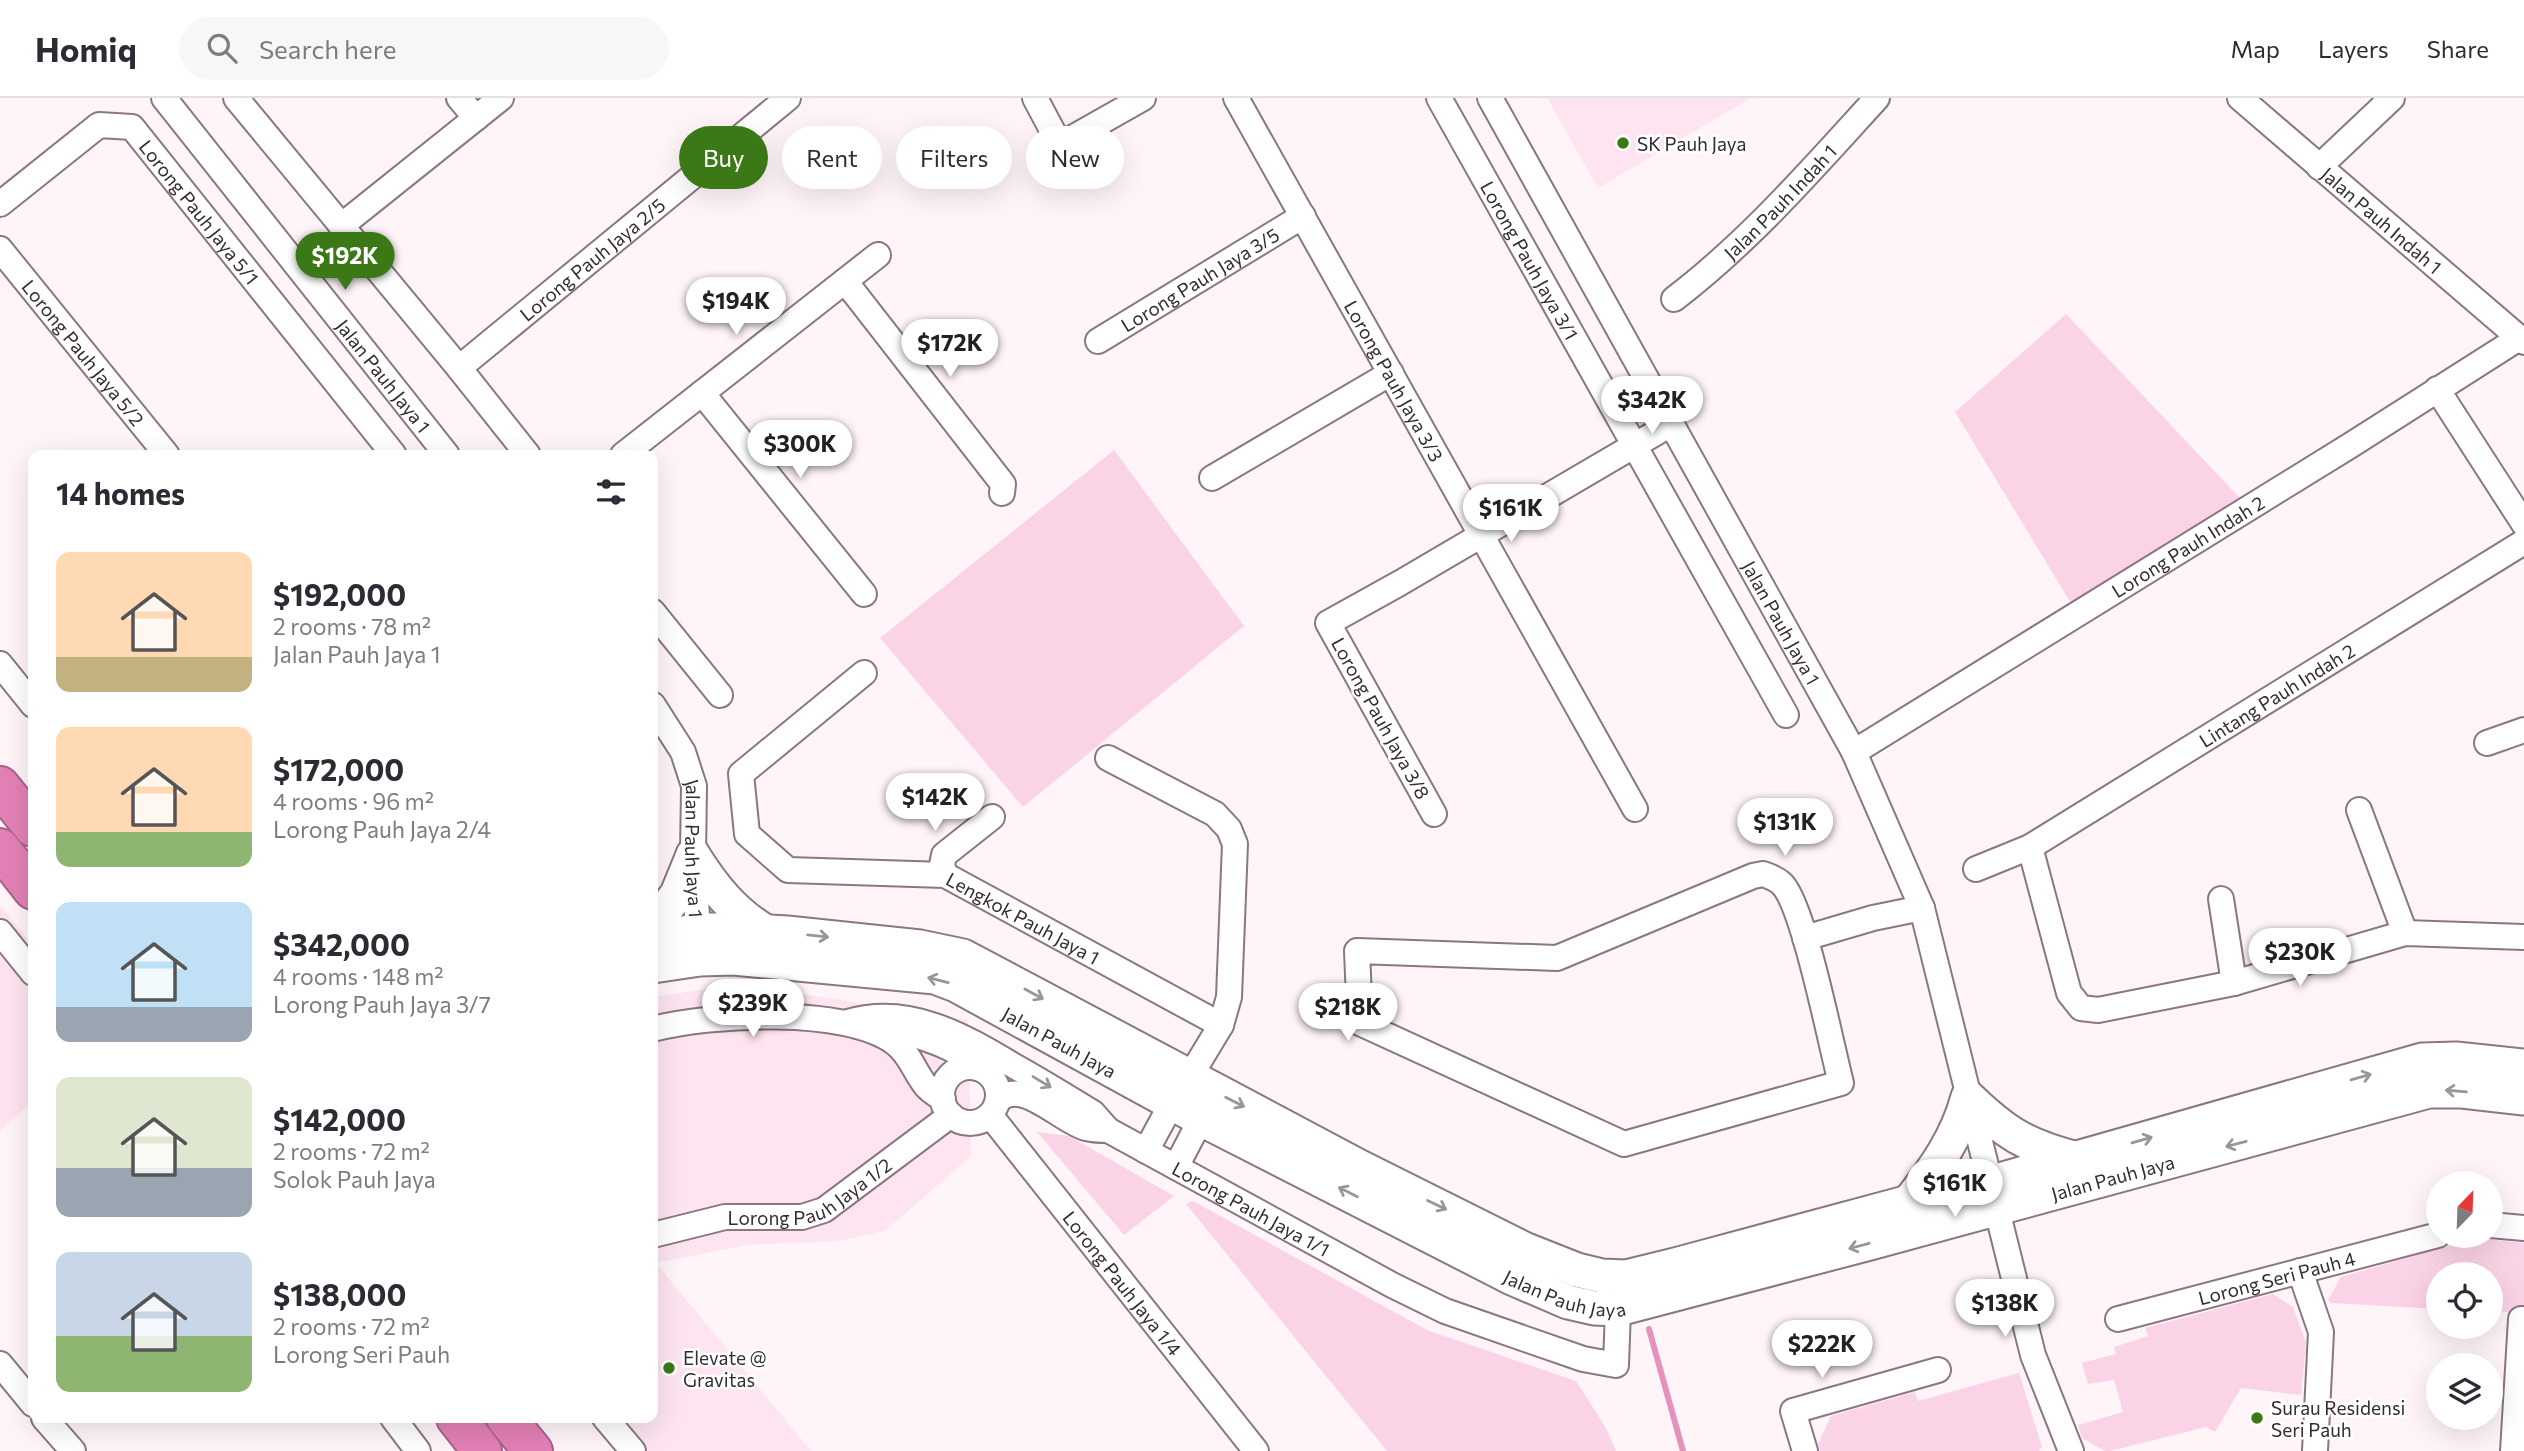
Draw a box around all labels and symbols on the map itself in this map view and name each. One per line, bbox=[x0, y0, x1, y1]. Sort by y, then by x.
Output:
place label: SK Pauh Jaya bbox=[1637, 132, 1746, 155]
street label: Lorong Pauh Jaya 5/1 bbox=[135, 135, 264, 288]
marker: SK Pauh Jaya bbox=[1615, 135, 1631, 151]
street label: Jalan Pauh Indah 1 bbox=[1719, 139, 1841, 264]
street label: Jalan Pauh Indah 1 bbox=[2317, 162, 2447, 278]
street label: Lorong Pauh Jaya 3/1 bbox=[1476, 177, 1584, 343]
street label: Lorong Pauh Jaya 2/5 bbox=[515, 193, 669, 325]
street label: Lorong Pauh Jaya 3/5 bbox=[1116, 222, 1283, 336]
pin: $192K bbox=[296, 232, 394, 292]
street label: Lorong Pauh Jaya 5/2 bbox=[18, 275, 150, 430]
pin: $194K bbox=[687, 278, 785, 337]
street label: Lorong Pauh Jaya 3/3 bbox=[1340, 296, 1449, 465]
street label: Jalan Pauh Jaya 1 bbox=[332, 314, 436, 437]
pin: $172K bbox=[901, 320, 999, 379]
pin: $342K bbox=[1603, 376, 1701, 436]
pin: $300K bbox=[751, 420, 849, 480]
pin: $161K bbox=[1462, 484, 1560, 544]
street label: Lorong Pauh Indah 2 bbox=[2107, 490, 2268, 602]
street label: Jalan Pauh Jaya 1 bbox=[1738, 556, 1826, 688]
street label: Lorong Pauh Jaya 3/8 bbox=[1327, 633, 1435, 803]
street label: Lintang Pauh Indah 2 bbox=[2195, 638, 2358, 751]
pin: $142K bbox=[886, 774, 984, 833]
street label: Jalan Pauh Jaya 1 bbox=[681, 776, 709, 918]
pin: $131K bbox=[1736, 798, 1834, 858]
street label: Lengkok Pauh Jaya 1 bbox=[943, 867, 1104, 968]
pin: $230K bbox=[2251, 928, 2349, 988]
one-way arrow bbox=[806, 930, 828, 943]
one-way arrow bbox=[928, 973, 950, 986]
pin: $239K bbox=[704, 979, 802, 1039]
pin: $218K bbox=[1299, 984, 1397, 1043]
one-way arrow bbox=[1023, 988, 1044, 1001]
street label: Jalan Pauh Jaya bbox=[999, 1001, 1121, 1082]
one-way arrow bbox=[2350, 1070, 2372, 1083]
one-way arrow bbox=[1032, 1076, 1052, 1090]
one-way arrow bbox=[2445, 1084, 2468, 1097]
one-way arrow bbox=[1224, 1095, 1244, 1109]
one-way arrow bbox=[2131, 1132, 2153, 1145]
one-way arrow bbox=[2225, 1138, 2247, 1151]
street label: Jalan Pauh Jaya bbox=[2048, 1149, 2177, 1205]
street label: Lorong Pauh Jaya 1/2 bbox=[728, 1152, 896, 1229]
street label: Lorong Pauh Jaya 1/1 bbox=[1168, 1156, 1334, 1260]
pin: $161K bbox=[1906, 1160, 2004, 1219]
north arrow bbox=[2426, 1171, 2502, 1248]
one-way arrow bbox=[1338, 1185, 1359, 1199]
one-way arrow bbox=[1426, 1199, 1447, 1213]
street label: Lorong Pauh Jaya 1/4 bbox=[1059, 1206, 1187, 1360]
one-way arrow bbox=[1848, 1240, 1871, 1253]
street label: Lorong Seri Pauh 4 bbox=[2196, 1246, 2358, 1309]
street label: Jalan Pauh Jaya bbox=[1500, 1264, 1628, 1321]
pin: $138K bbox=[1956, 1280, 2054, 1339]
pin: $222K bbox=[1773, 1320, 1871, 1380]
place label: Elevate @ Gravitas bbox=[683, 1346, 766, 1391]
marker: Elevate @ Gravitas bbox=[661, 1360, 677, 1376]
place label: Surau Residensi Seri Pauh bbox=[2271, 1396, 2405, 1441]
marker: Surau Residensi Seri Pauh bbox=[2249, 1410, 2265, 1426]

